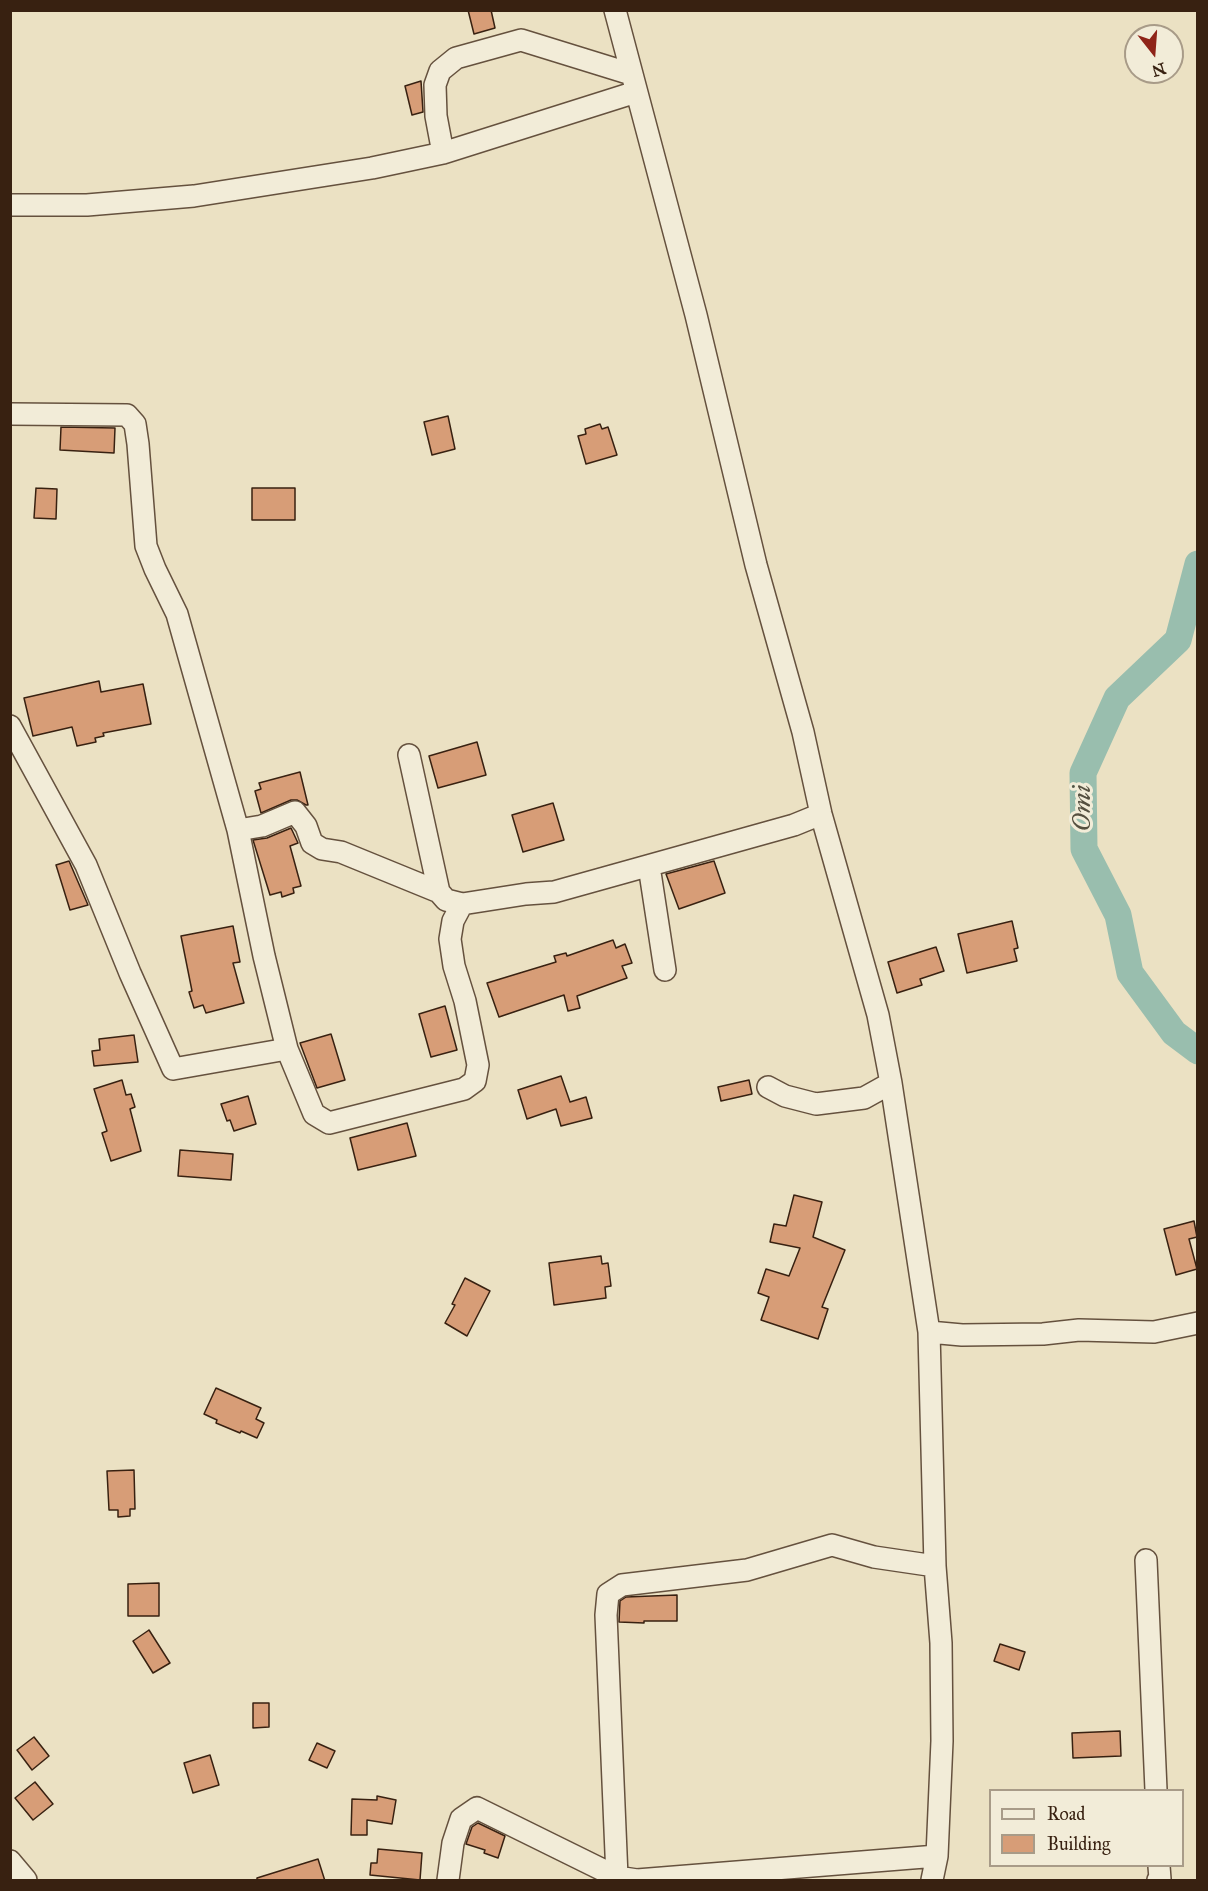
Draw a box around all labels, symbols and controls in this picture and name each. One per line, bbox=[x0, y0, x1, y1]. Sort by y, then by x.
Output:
north arrow bbox=[1124, 24, 1184, 84]
text: N bbox=[1150, 59, 1168, 81]
water label: Omi bbox=[1068, 785, 1100, 831]
legend bbox=[989, 1789, 1184, 1867]
text: Road bbox=[1047, 1803, 1085, 1825]
text: Building bbox=[1047, 1833, 1110, 1855]

